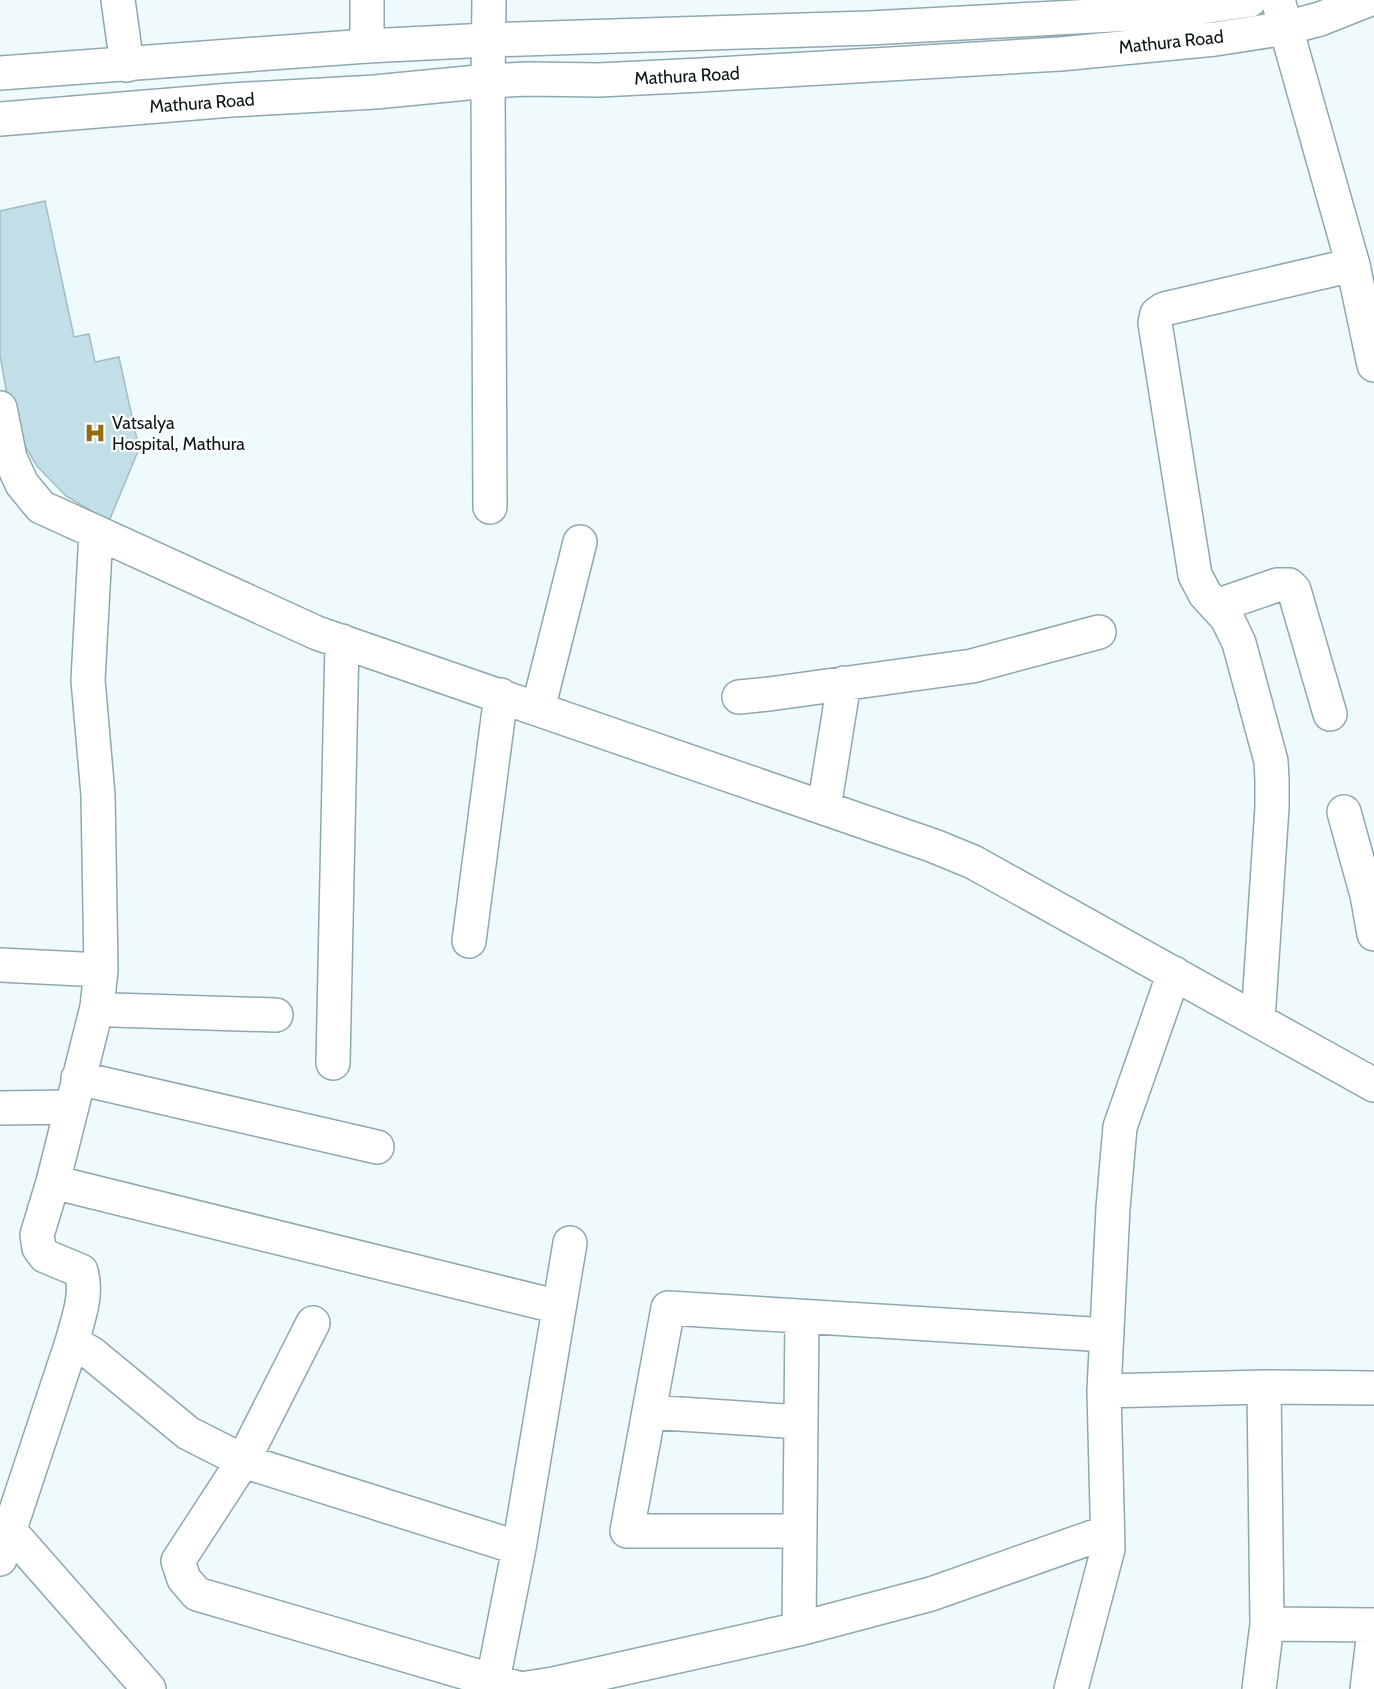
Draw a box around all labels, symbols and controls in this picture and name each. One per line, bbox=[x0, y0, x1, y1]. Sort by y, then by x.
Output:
street label: Mathura Road bbox=[1117, 26, 1225, 58]
street label: Mathura Road bbox=[634, 62, 740, 90]
street label: Mathura Road bbox=[149, 88, 255, 118]
place label: Vatsalya Hospital, Mathura bbox=[112, 412, 245, 455]
hospital icon: Vatsalya Hospital, Mathura bbox=[83, 421, 107, 445]

